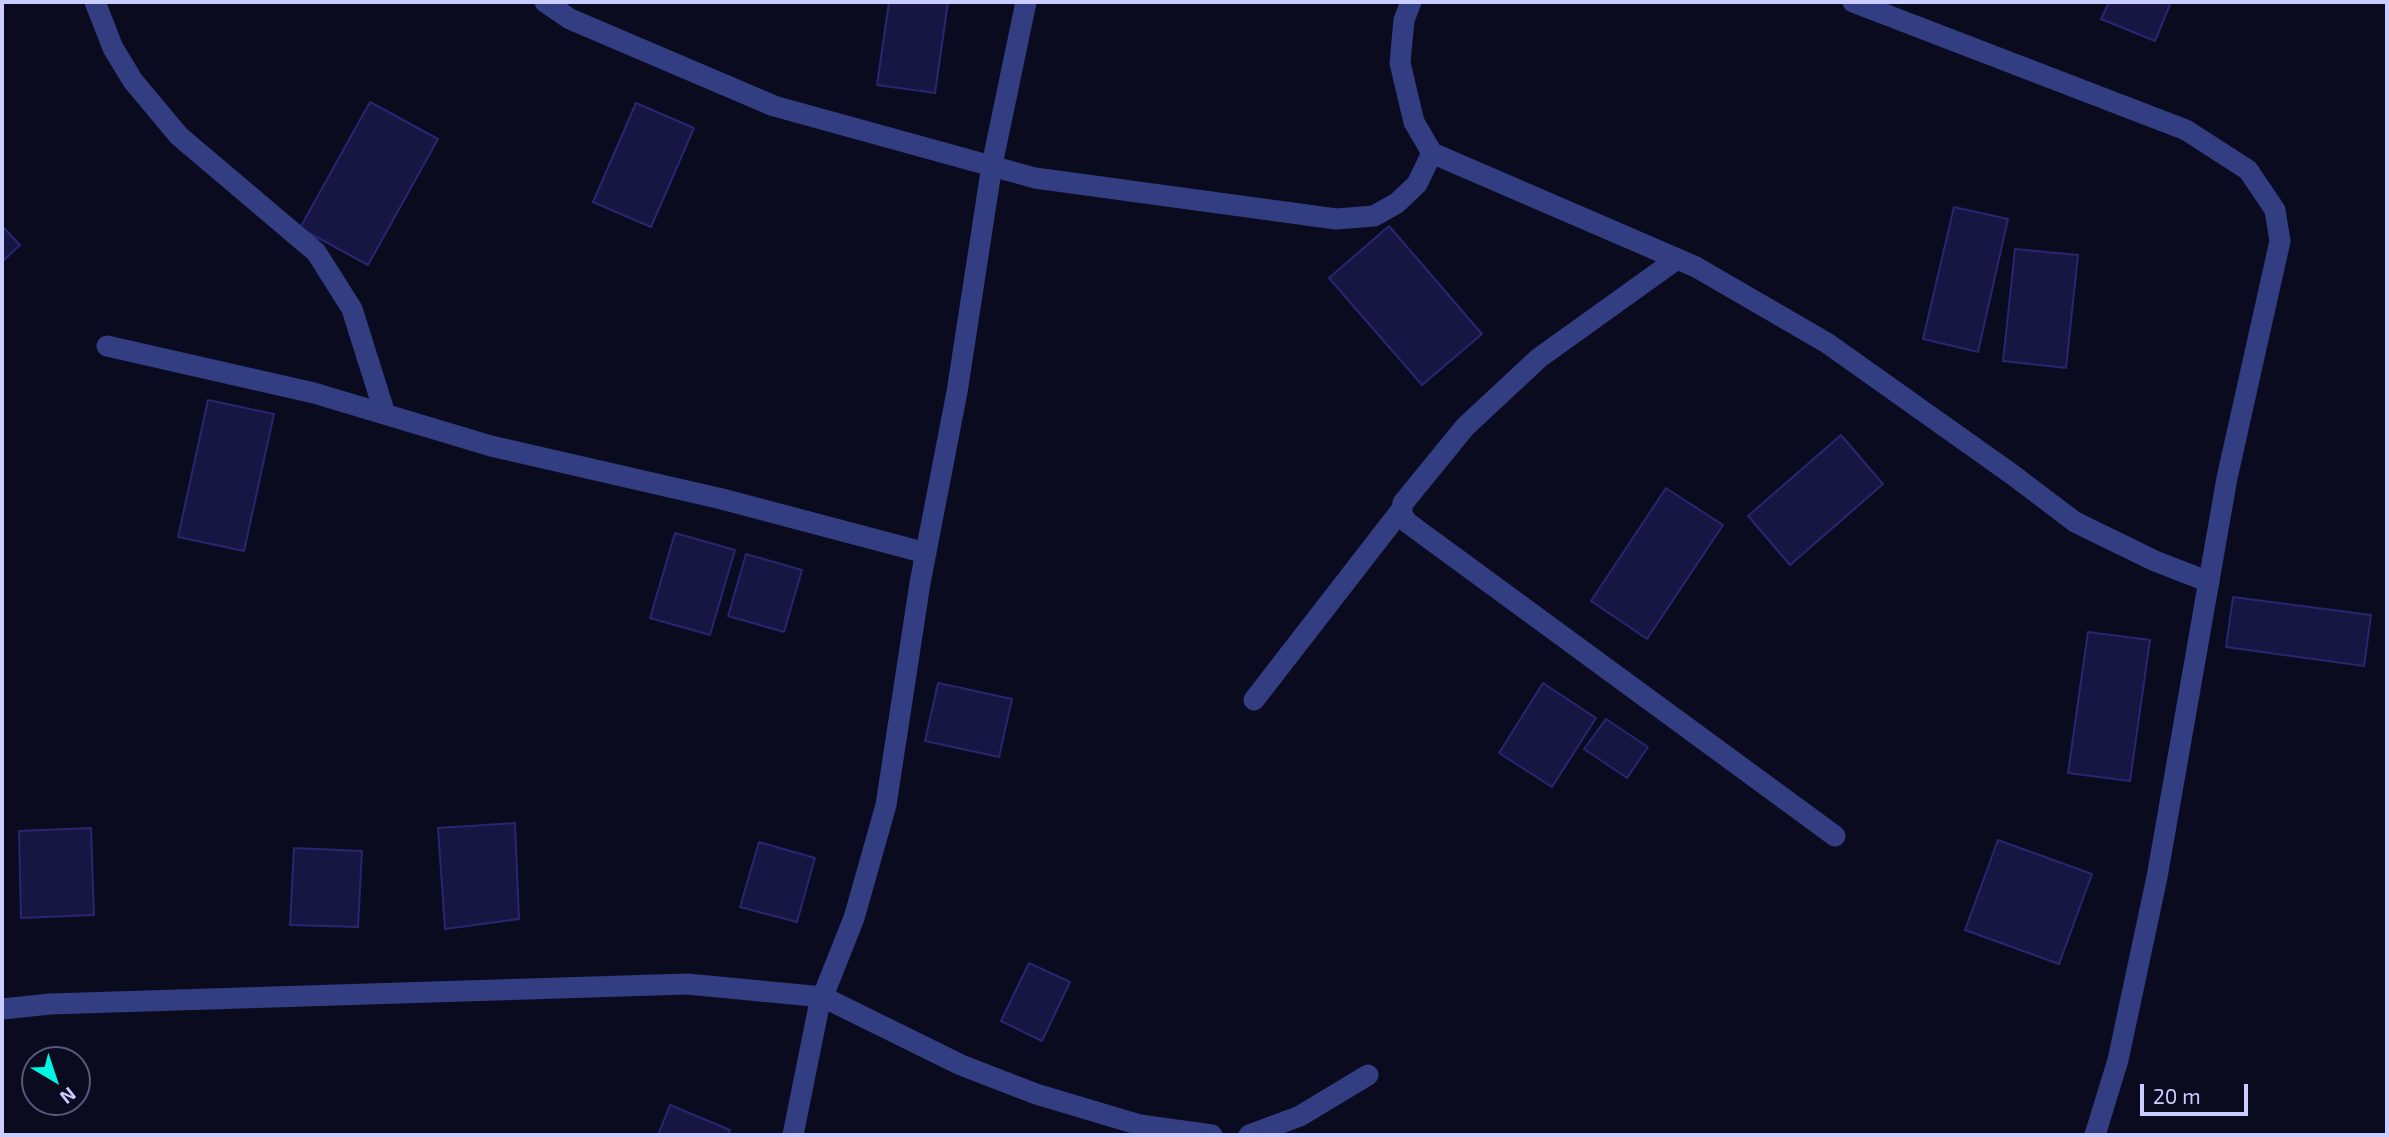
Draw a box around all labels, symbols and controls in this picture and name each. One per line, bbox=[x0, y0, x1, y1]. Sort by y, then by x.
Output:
north arrow bbox=[21, 1046, 91, 1116]
scale bar bbox=[2144, 1070, 2252, 1114]
text: N bbox=[56, 1083, 81, 1109]
text: 20 m bbox=[2153, 1083, 2201, 1108]

